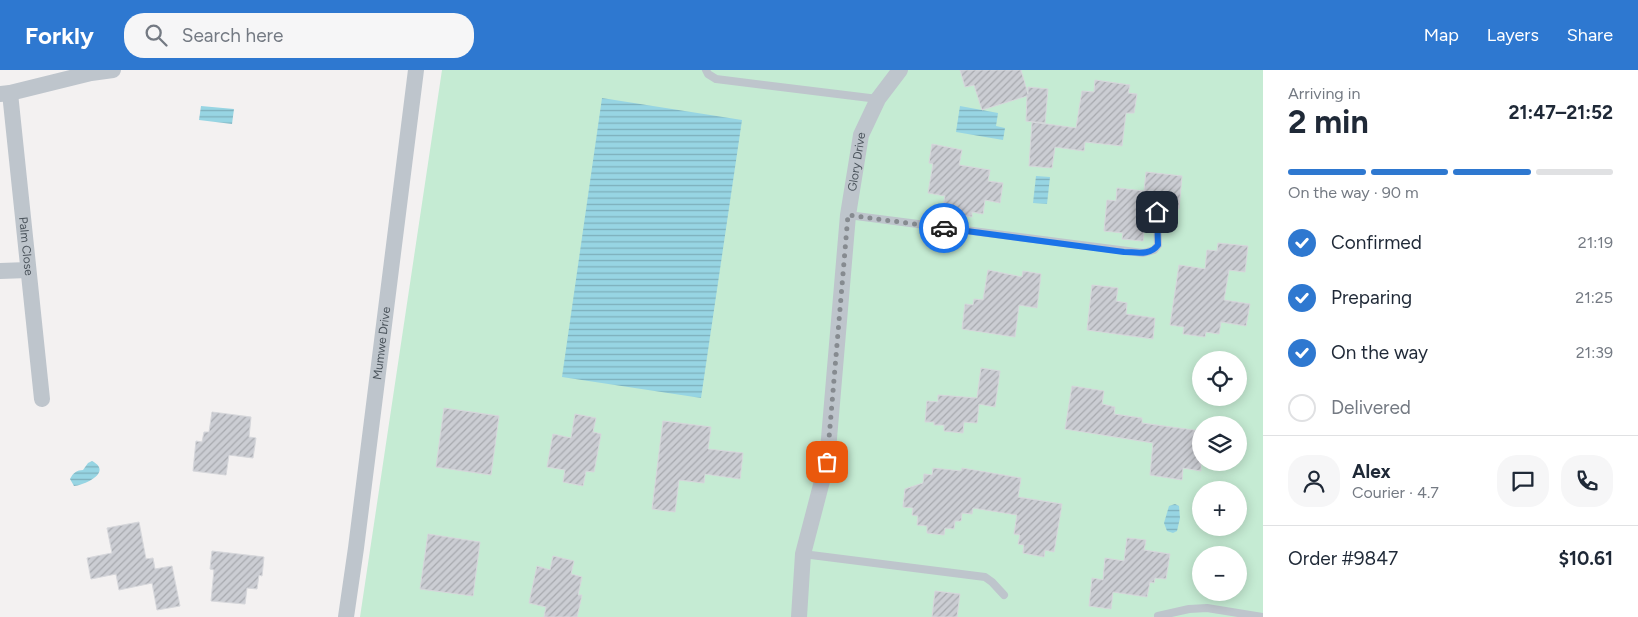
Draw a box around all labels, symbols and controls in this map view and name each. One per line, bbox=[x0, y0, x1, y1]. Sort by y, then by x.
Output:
search box bbox=[124, 13, 474, 58]
text: Forkly bbox=[25, 21, 94, 50]
icon: search bbox=[142, 21, 170, 49]
text: Search here bbox=[182, 24, 283, 47]
text: Map bbox=[1424, 24, 1459, 46]
text: Layers bbox=[1487, 24, 1539, 46]
text: Share bbox=[1567, 24, 1613, 46]
text: Arriving in bbox=[1288, 84, 1360, 103]
text: 21:47–21:52 bbox=[1508, 101, 1613, 124]
text: 2 min bbox=[1288, 103, 1369, 141]
street label: Glory Drive bbox=[845, 131, 868, 192]
text: On the way · 90 m bbox=[1288, 183, 1419, 202]
pin bbox=[1136, 191, 1178, 233]
icon: home bbox=[1143, 198, 1171, 226]
courier bbox=[919, 203, 969, 253]
icon: car bbox=[930, 214, 958, 242]
street label: Palm Close bbox=[16, 216, 36, 277]
icon: check bbox=[1288, 229, 1316, 257]
text: Confirmed bbox=[1331, 231, 1422, 254]
text: 21:19 bbox=[1578, 233, 1613, 252]
icon: check bbox=[1288, 284, 1316, 312]
text: Preparing bbox=[1331, 286, 1412, 309]
text: 21:25 bbox=[1575, 288, 1613, 307]
street label: Mumwe Drive bbox=[370, 306, 393, 381]
icon: check bbox=[1288, 339, 1316, 367]
text: On the way bbox=[1331, 341, 1428, 364]
text: 21:39 bbox=[1576, 343, 1613, 362]
map controls bbox=[1192, 351, 1247, 601]
button: locate bbox=[1192, 351, 1247, 406]
text: Delivered bbox=[1331, 396, 1411, 419]
button: layers bbox=[1192, 416, 1247, 471]
pin bbox=[806, 441, 848, 483]
icon: bag bbox=[813, 448, 841, 476]
button: person bbox=[1288, 455, 1340, 507]
button: chat bbox=[1497, 455, 1549, 507]
button: phone bbox=[1561, 455, 1613, 507]
text: Alex bbox=[1352, 460, 1391, 483]
button: + bbox=[1192, 481, 1247, 536]
text: Courier · 4.7 bbox=[1352, 483, 1439, 502]
button: − bbox=[1192, 546, 1247, 601]
text: Order #9847 bbox=[1288, 547, 1398, 570]
text: $10.61 bbox=[1558, 547, 1613, 570]

